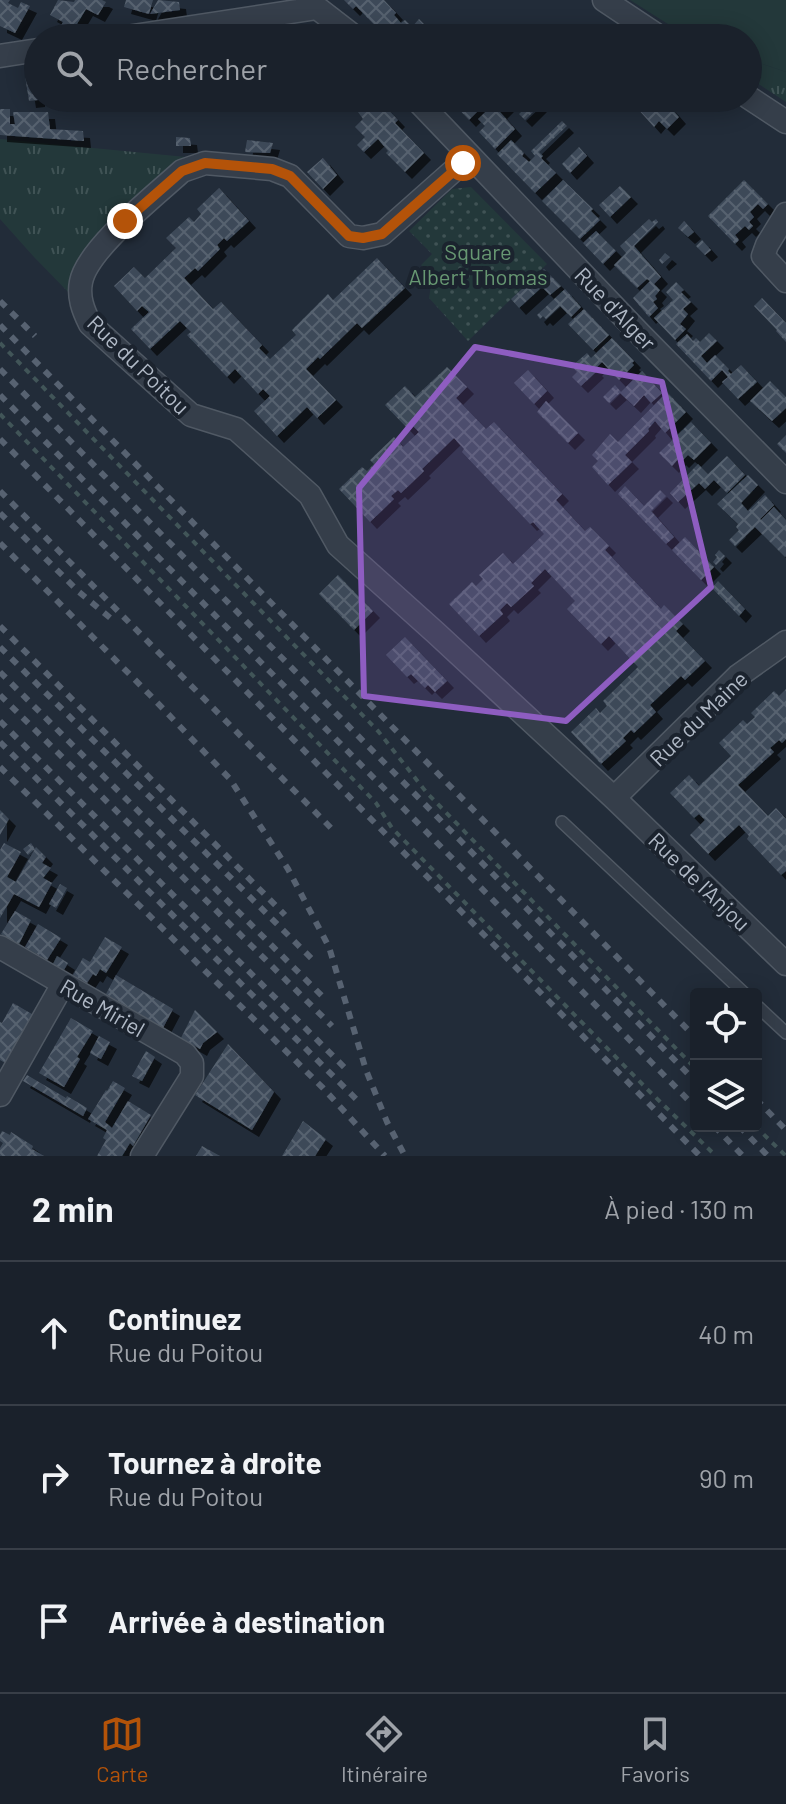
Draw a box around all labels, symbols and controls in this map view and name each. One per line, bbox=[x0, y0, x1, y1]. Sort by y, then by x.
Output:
search box bbox=[24, 24, 762, 112]
icon: search bbox=[52, 46, 96, 90]
text: Rechercher bbox=[116, 50, 267, 86]
route start bbox=[445, 145, 481, 181]
route end bbox=[107, 203, 143, 239]
park label: Square Albert Thomas bbox=[409, 238, 547, 289]
street label: Rue d'Alger bbox=[570, 261, 662, 355]
street label: Rue du Poitou bbox=[83, 309, 195, 419]
street label: Rue du Maine bbox=[644, 665, 752, 771]
street label: Rue de l'Anjou bbox=[644, 826, 756, 936]
street label: Rue Miriel bbox=[56, 972, 150, 1042]
map controls bbox=[690, 988, 762, 1132]
button: locate bbox=[690, 988, 762, 1060]
button: layers bbox=[690, 1060, 762, 1132]
text: 2 min bbox=[32, 1188, 114, 1229]
text: À pied · 130 m bbox=[604, 1193, 754, 1224]
text: Continuez bbox=[108, 1300, 241, 1336]
icon: ahead bbox=[32, 1311, 76, 1355]
text: 40 m bbox=[698, 1318, 754, 1349]
text: Rue du Poitou bbox=[108, 1336, 263, 1367]
text: Tournez à droite bbox=[108, 1444, 322, 1480]
icon: right bbox=[32, 1455, 76, 1499]
text: 90 m bbox=[699, 1462, 754, 1493]
text: Rue du Poitou bbox=[108, 1480, 263, 1511]
icon: arrive bbox=[32, 1599, 76, 1643]
text: Arrivée à destination bbox=[108, 1603, 385, 1639]
tab: Carte bbox=[96, 1712, 148, 1786]
tab: Itinéraire bbox=[341, 1712, 428, 1786]
tab: Favoris bbox=[621, 1712, 690, 1786]

